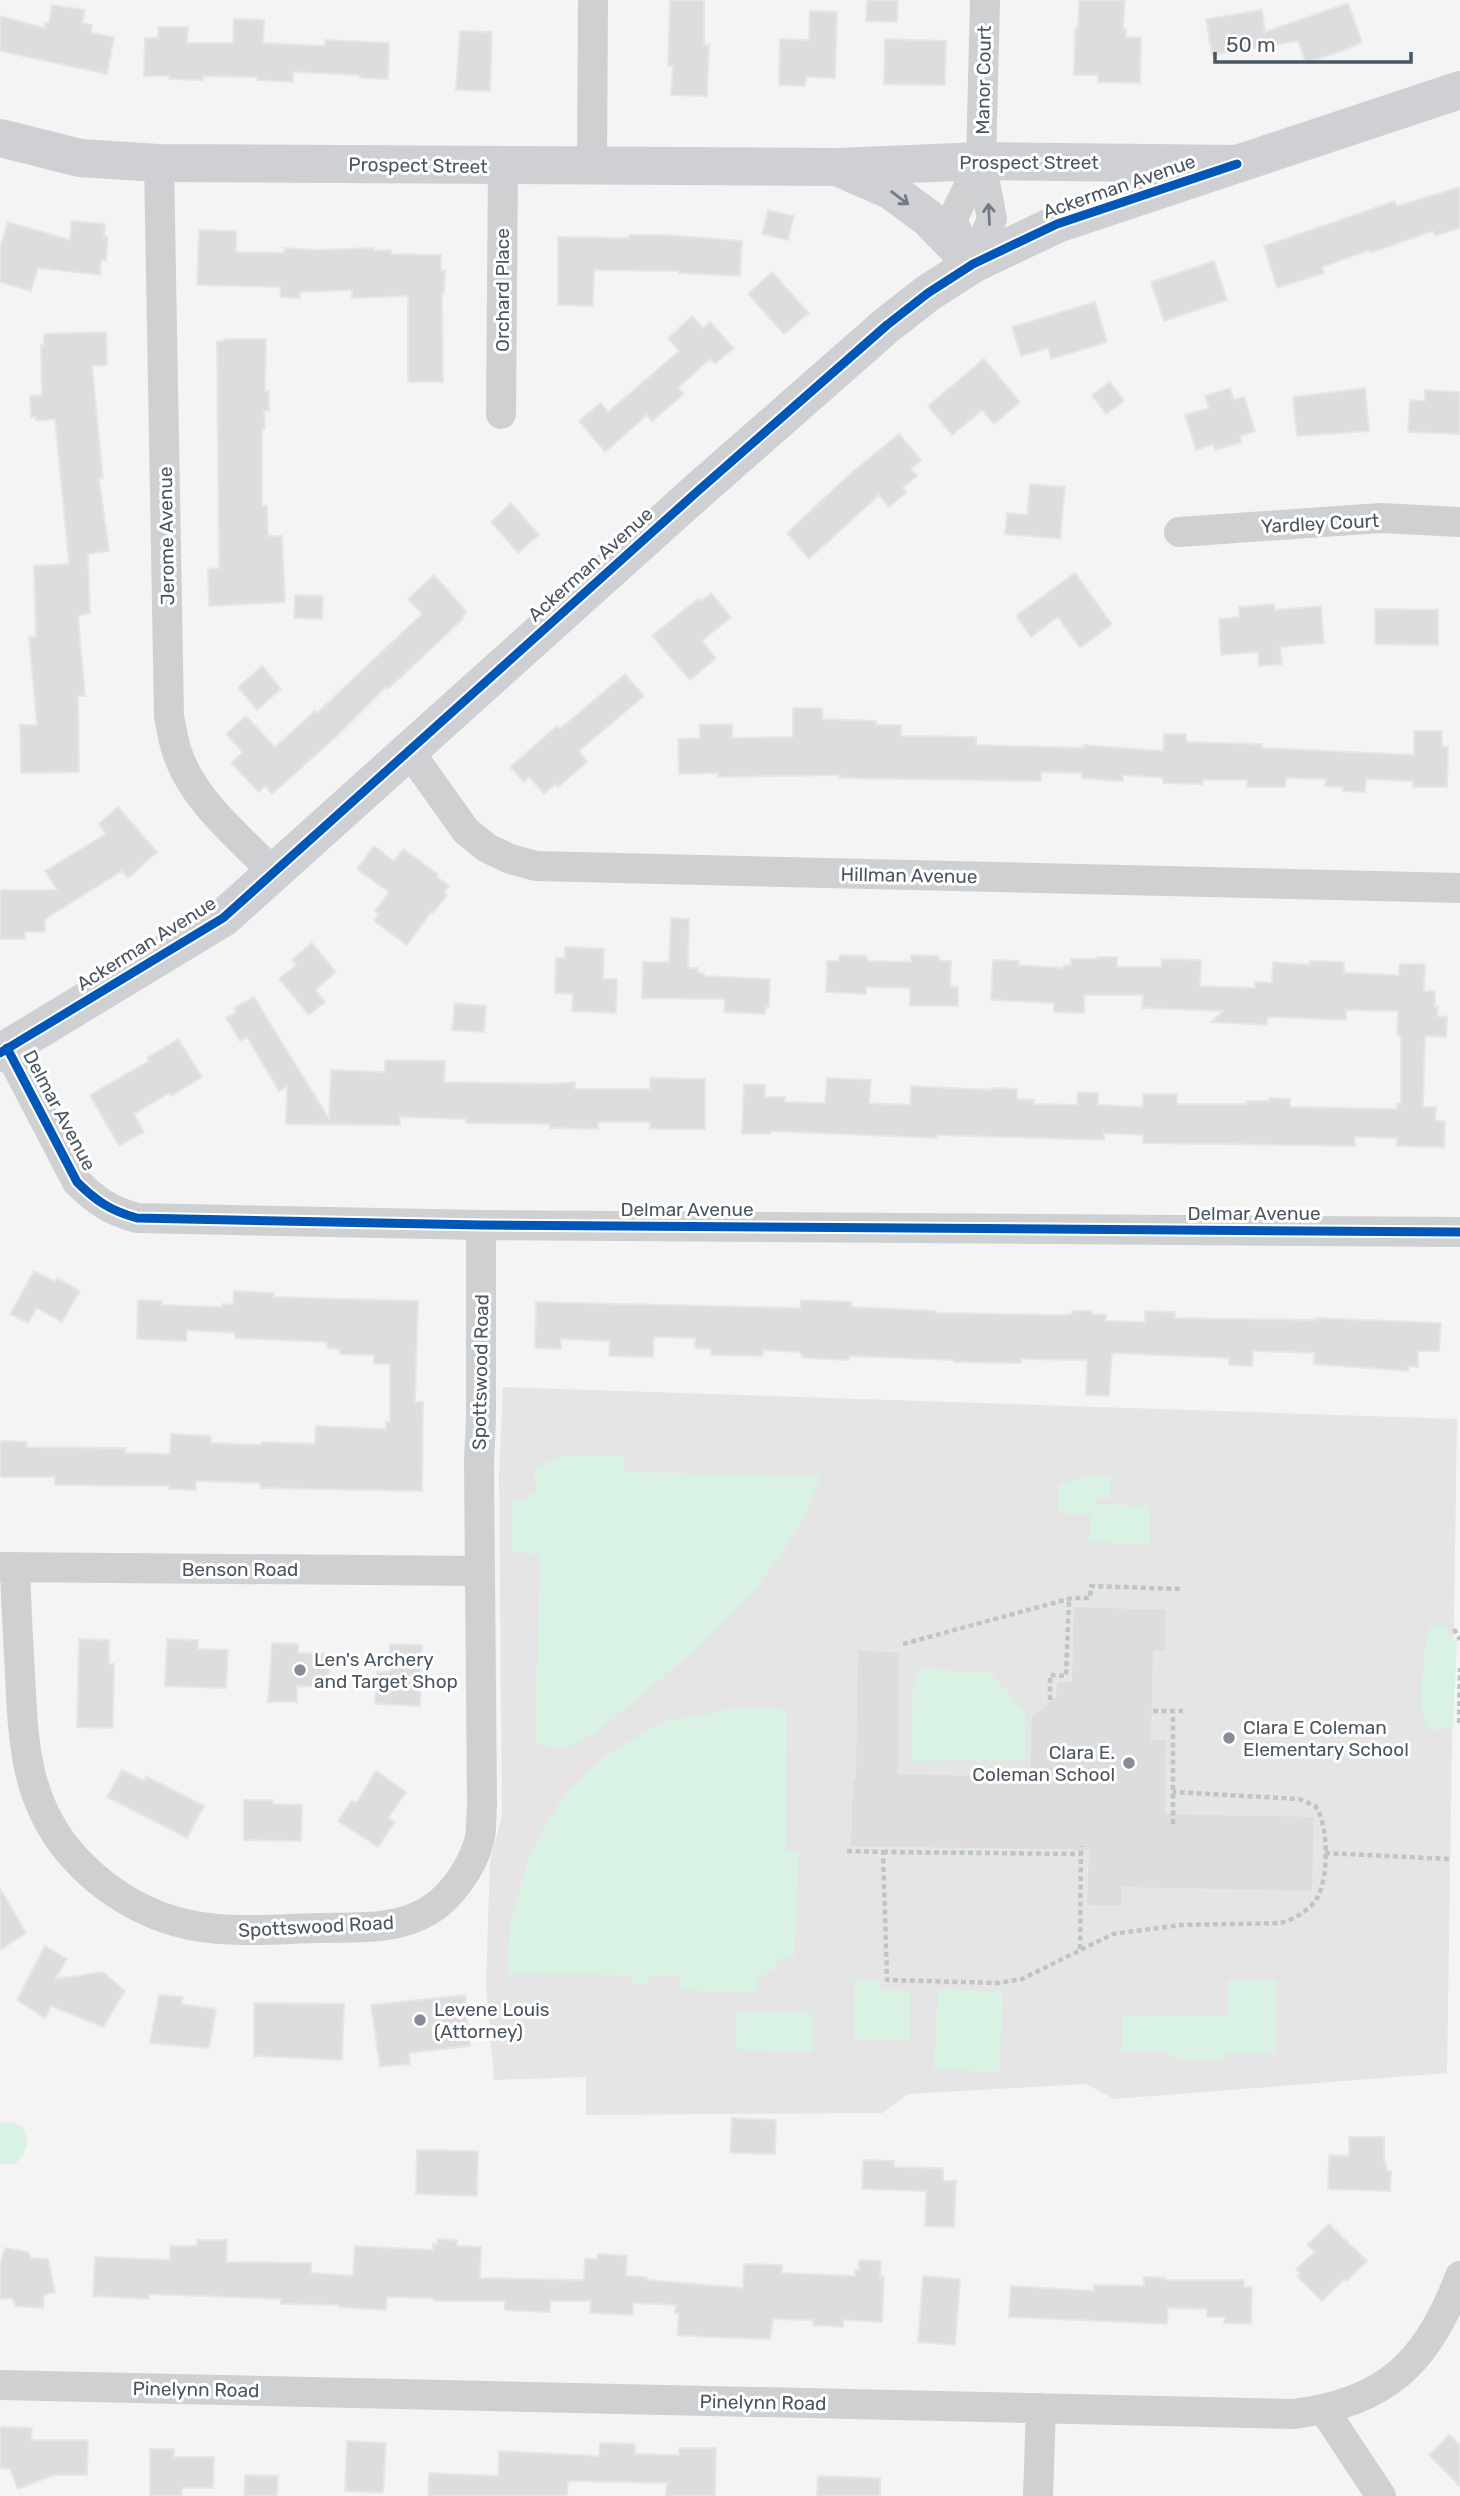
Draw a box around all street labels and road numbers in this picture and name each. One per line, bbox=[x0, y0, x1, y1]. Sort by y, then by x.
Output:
street label: Manor Court bbox=[971, 25, 996, 135]
street label: Ackerman Avenue bbox=[1040, 150, 1199, 223]
street label: Prospect Street bbox=[959, 151, 1099, 174]
street label: Prospect Street bbox=[348, 153, 488, 178]
street label: Orchard Place bbox=[491, 228, 514, 352]
street label: Jerome Avenue bbox=[154, 466, 179, 606]
street label: Ackerman Avenue bbox=[523, 502, 657, 626]
street label: Yardley Court bbox=[1260, 509, 1380, 538]
street label: Hillman Avenue bbox=[840, 863, 978, 888]
street label: Ackerman Avenue bbox=[72, 891, 220, 996]
street label: Delmar Avenue bbox=[18, 1046, 101, 1174]
street label: Delmar Avenue bbox=[620, 1198, 754, 1221]
street label: Delmar Avenue bbox=[1187, 1202, 1321, 1225]
street label: Spottswood Road bbox=[468, 1294, 493, 1450]
street label: Benson Road bbox=[182, 1558, 298, 1581]
street label: Spottswood Road bbox=[238, 1911, 395, 1942]
street label: Pinelynn Road bbox=[132, 2377, 260, 2402]
street label: Pinelynn Road bbox=[699, 2390, 827, 2415]

